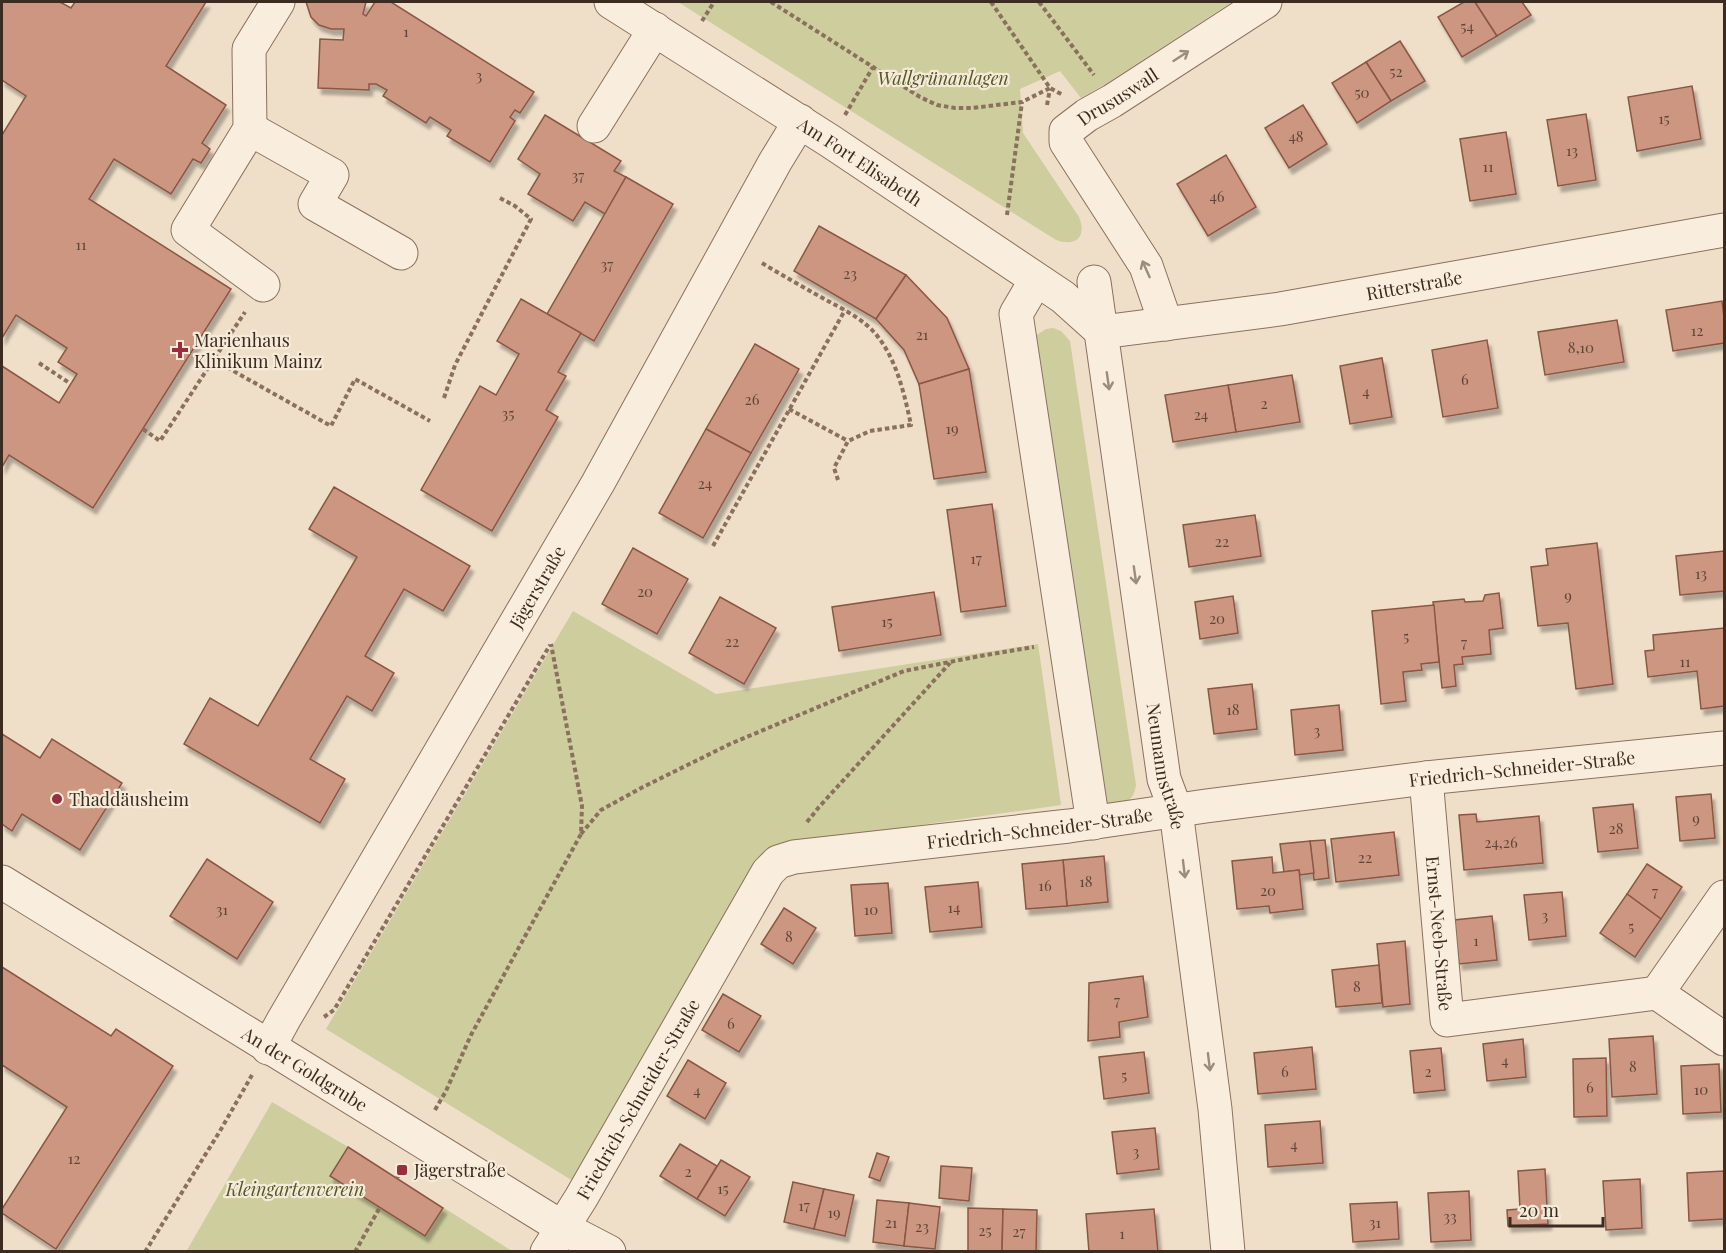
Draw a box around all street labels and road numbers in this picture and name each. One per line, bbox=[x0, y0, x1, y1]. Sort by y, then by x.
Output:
street label: Drususwall bbox=[1072, 62, 1163, 131]
street label: Am Fort Elisabeth bbox=[793, 111, 928, 212]
street label: Ritterstraße bbox=[1364, 265, 1464, 305]
street label: Jägerstraße bbox=[503, 541, 571, 633]
street label: Neumannstraße bbox=[1141, 701, 1190, 831]
street label: Friedrich-Schneider-Straße bbox=[1407, 745, 1636, 792]
street label: Friedrich-Schneider-Straße bbox=[925, 802, 1154, 854]
street label: Ernst-Neeb-Straße bbox=[1421, 855, 1458, 1012]
street label: Friedrich-Schneider-Straße bbox=[571, 994, 705, 1204]
street label: An der Goldgrube bbox=[237, 1021, 372, 1117]

